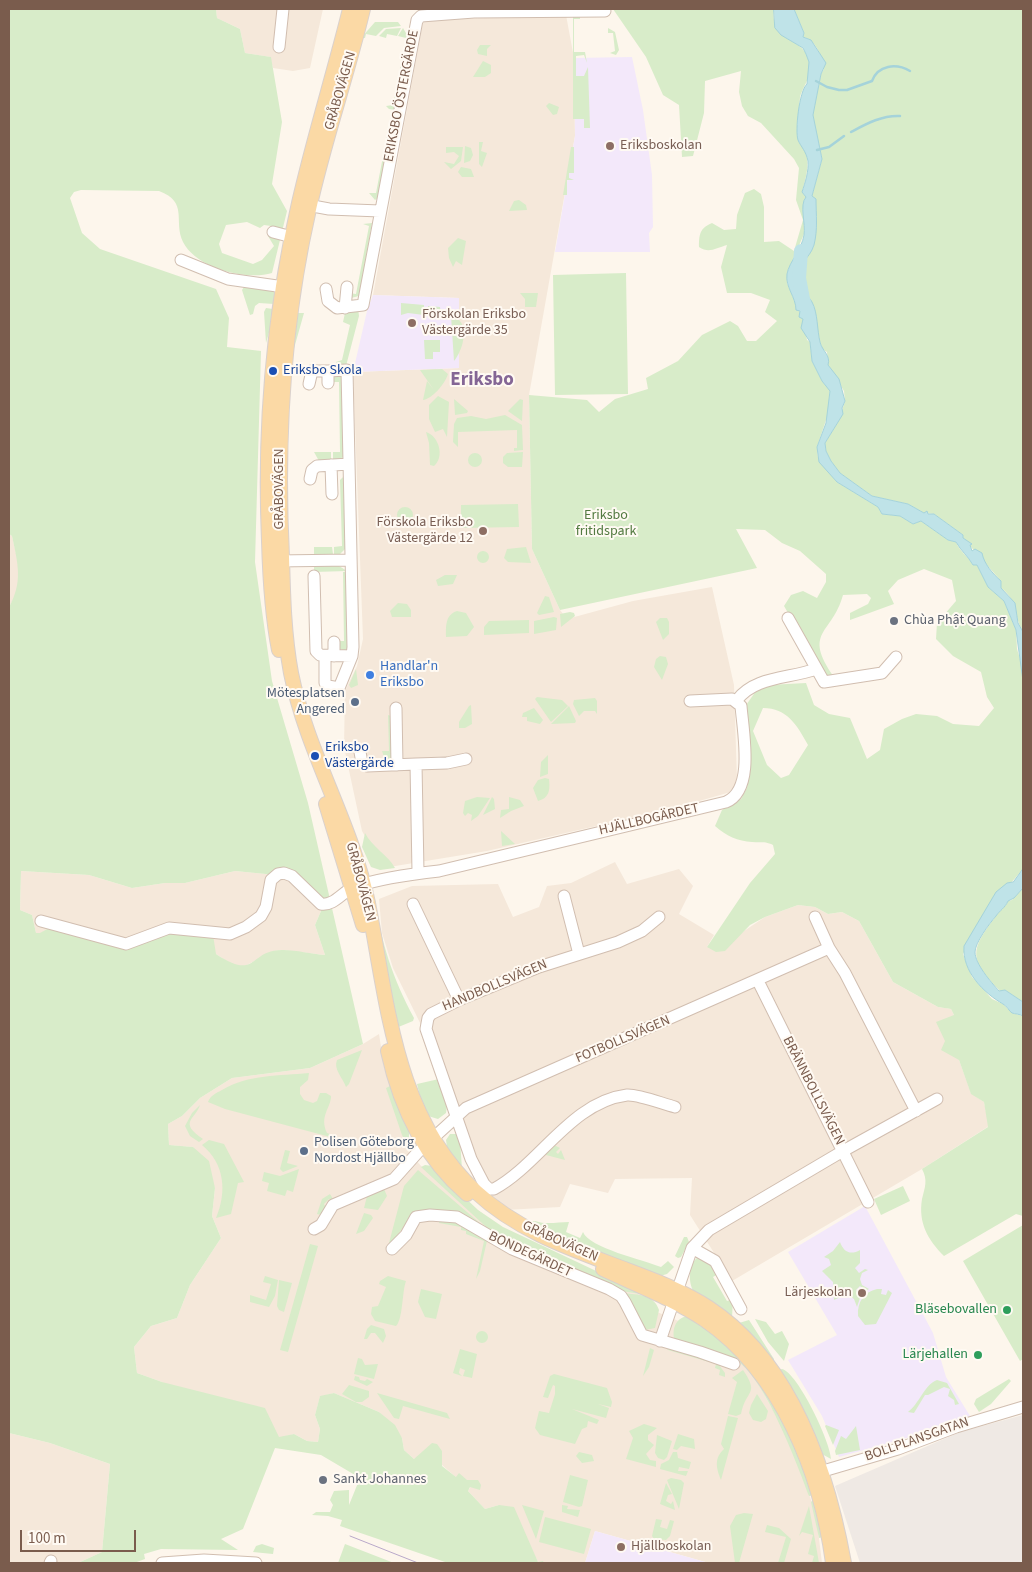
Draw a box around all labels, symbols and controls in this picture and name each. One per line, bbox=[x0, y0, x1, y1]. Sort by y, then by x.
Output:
street label: ERIKSBO ÖSTERGÄRDE bbox=[381, 28, 423, 164]
street label: GRÅBOVÄGEN bbox=[322, 50, 360, 132]
place label: Eriksboskolan bbox=[620, 138, 702, 154]
marker: Eriksboskolan bbox=[604, 140, 616, 152]
place label: Förskolan Eriksbo Västergärde 35 bbox=[422, 307, 526, 340]
marker: Förskolan Eriksbo Västergärde 35 bbox=[406, 317, 418, 329]
place label: Eriksbo Skola bbox=[283, 363, 362, 379]
marker: Eriksbo Skola bbox=[267, 365, 279, 377]
district label: Eriksbo bbox=[450, 370, 514, 392]
street label: GRÅBOVÄGEN bbox=[272, 448, 288, 530]
park label: Eriksbo fritidspark bbox=[576, 508, 636, 540]
place label: Förskola Eriksbo Västergärde 12 bbox=[377, 515, 473, 548]
marker: Förskola Eriksbo Västergärde 12 bbox=[477, 525, 489, 537]
place label: Chùa Phật Quang bbox=[904, 613, 1006, 629]
marker: Chùa Phật Quang bbox=[888, 615, 900, 627]
place label: Handlar'n Eriksbo bbox=[380, 659, 438, 692]
marker: Handlar'n Eriksbo bbox=[364, 669, 376, 681]
place label: Mötesplatsen Angered bbox=[267, 686, 345, 719]
marker: Mötesplatsen Angered bbox=[349, 696, 361, 708]
place label: Eriksbo Västergärde bbox=[325, 740, 394, 772]
marker: Eriksbo Västergärde bbox=[309, 750, 321, 762]
street label: HJÄLLBOGÄRDET bbox=[597, 800, 701, 840]
street label: GRÅBOVÄGEN bbox=[341, 841, 379, 923]
street label: HANDBOLLSVÄGEN bbox=[440, 956, 550, 1016]
street label: FOTBOLLSVÄGEN bbox=[573, 1013, 673, 1067]
street label: BRÄNNBOLLSVÄGEN bbox=[778, 1034, 848, 1148]
place label: Polisen Göteborg Nordost Hjällbo bbox=[314, 1135, 414, 1168]
marker: Polisen Göteborg Nordost Hjällbo bbox=[298, 1145, 310, 1157]
street label: GRÅBOVÄGEN bbox=[520, 1218, 600, 1266]
street label: BONDEGÄRDET bbox=[486, 1228, 574, 1282]
place label: Lärjeskolan bbox=[784, 1285, 852, 1301]
marker: Lärjeskolan bbox=[856, 1287, 868, 1299]
place label: Bläsebovallen bbox=[915, 1302, 997, 1318]
marker: Bläsebovallen bbox=[1001, 1304, 1013, 1316]
place label: Lärjehallen bbox=[902, 1347, 968, 1363]
marker: Lärjehallen bbox=[972, 1349, 984, 1361]
street label: BOLLPLANSGATAN bbox=[863, 1414, 971, 1466]
place label: Sankt Johannes bbox=[333, 1472, 426, 1488]
marker: Sankt Johannes bbox=[317, 1474, 329, 1486]
scale bar bbox=[22, 1520, 139, 1552]
text: 100 m bbox=[28, 1528, 66, 1549]
place label: Hjällboskolan bbox=[631, 1539, 711, 1555]
marker: Hjällboskolan bbox=[615, 1541, 627, 1553]

